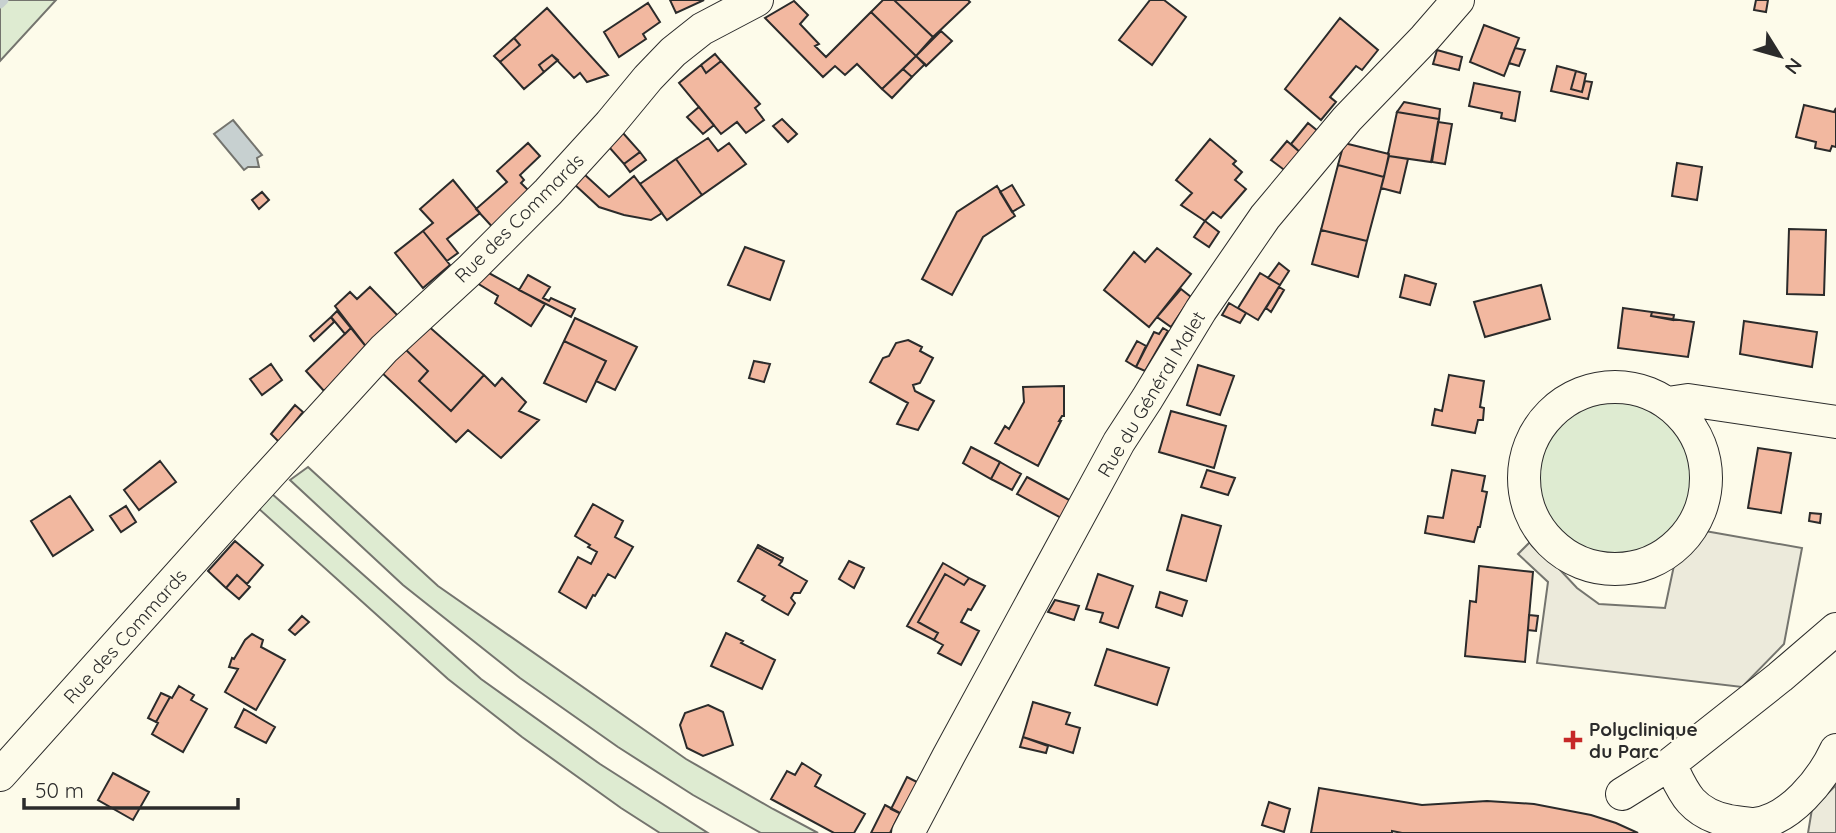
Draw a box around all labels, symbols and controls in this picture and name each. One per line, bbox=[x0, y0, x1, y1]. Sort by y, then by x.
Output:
north arrow bbox=[1745, 21, 1815, 91]
text: N bbox=[1780, 53, 1807, 79]
street label: Rue des Commards bbox=[449, 148, 589, 288]
street label: Rue du Général Malet bbox=[1092, 307, 1210, 481]
street label: Rue des Commards bbox=[58, 564, 192, 708]
place label: Polyclinique du Parc bbox=[1589, 717, 1698, 763]
marker: Polyclinique du Parc bbox=[1563, 730, 1583, 750]
scale bar bbox=[24, 766, 238, 810]
text: 50 m bbox=[35, 777, 84, 803]

